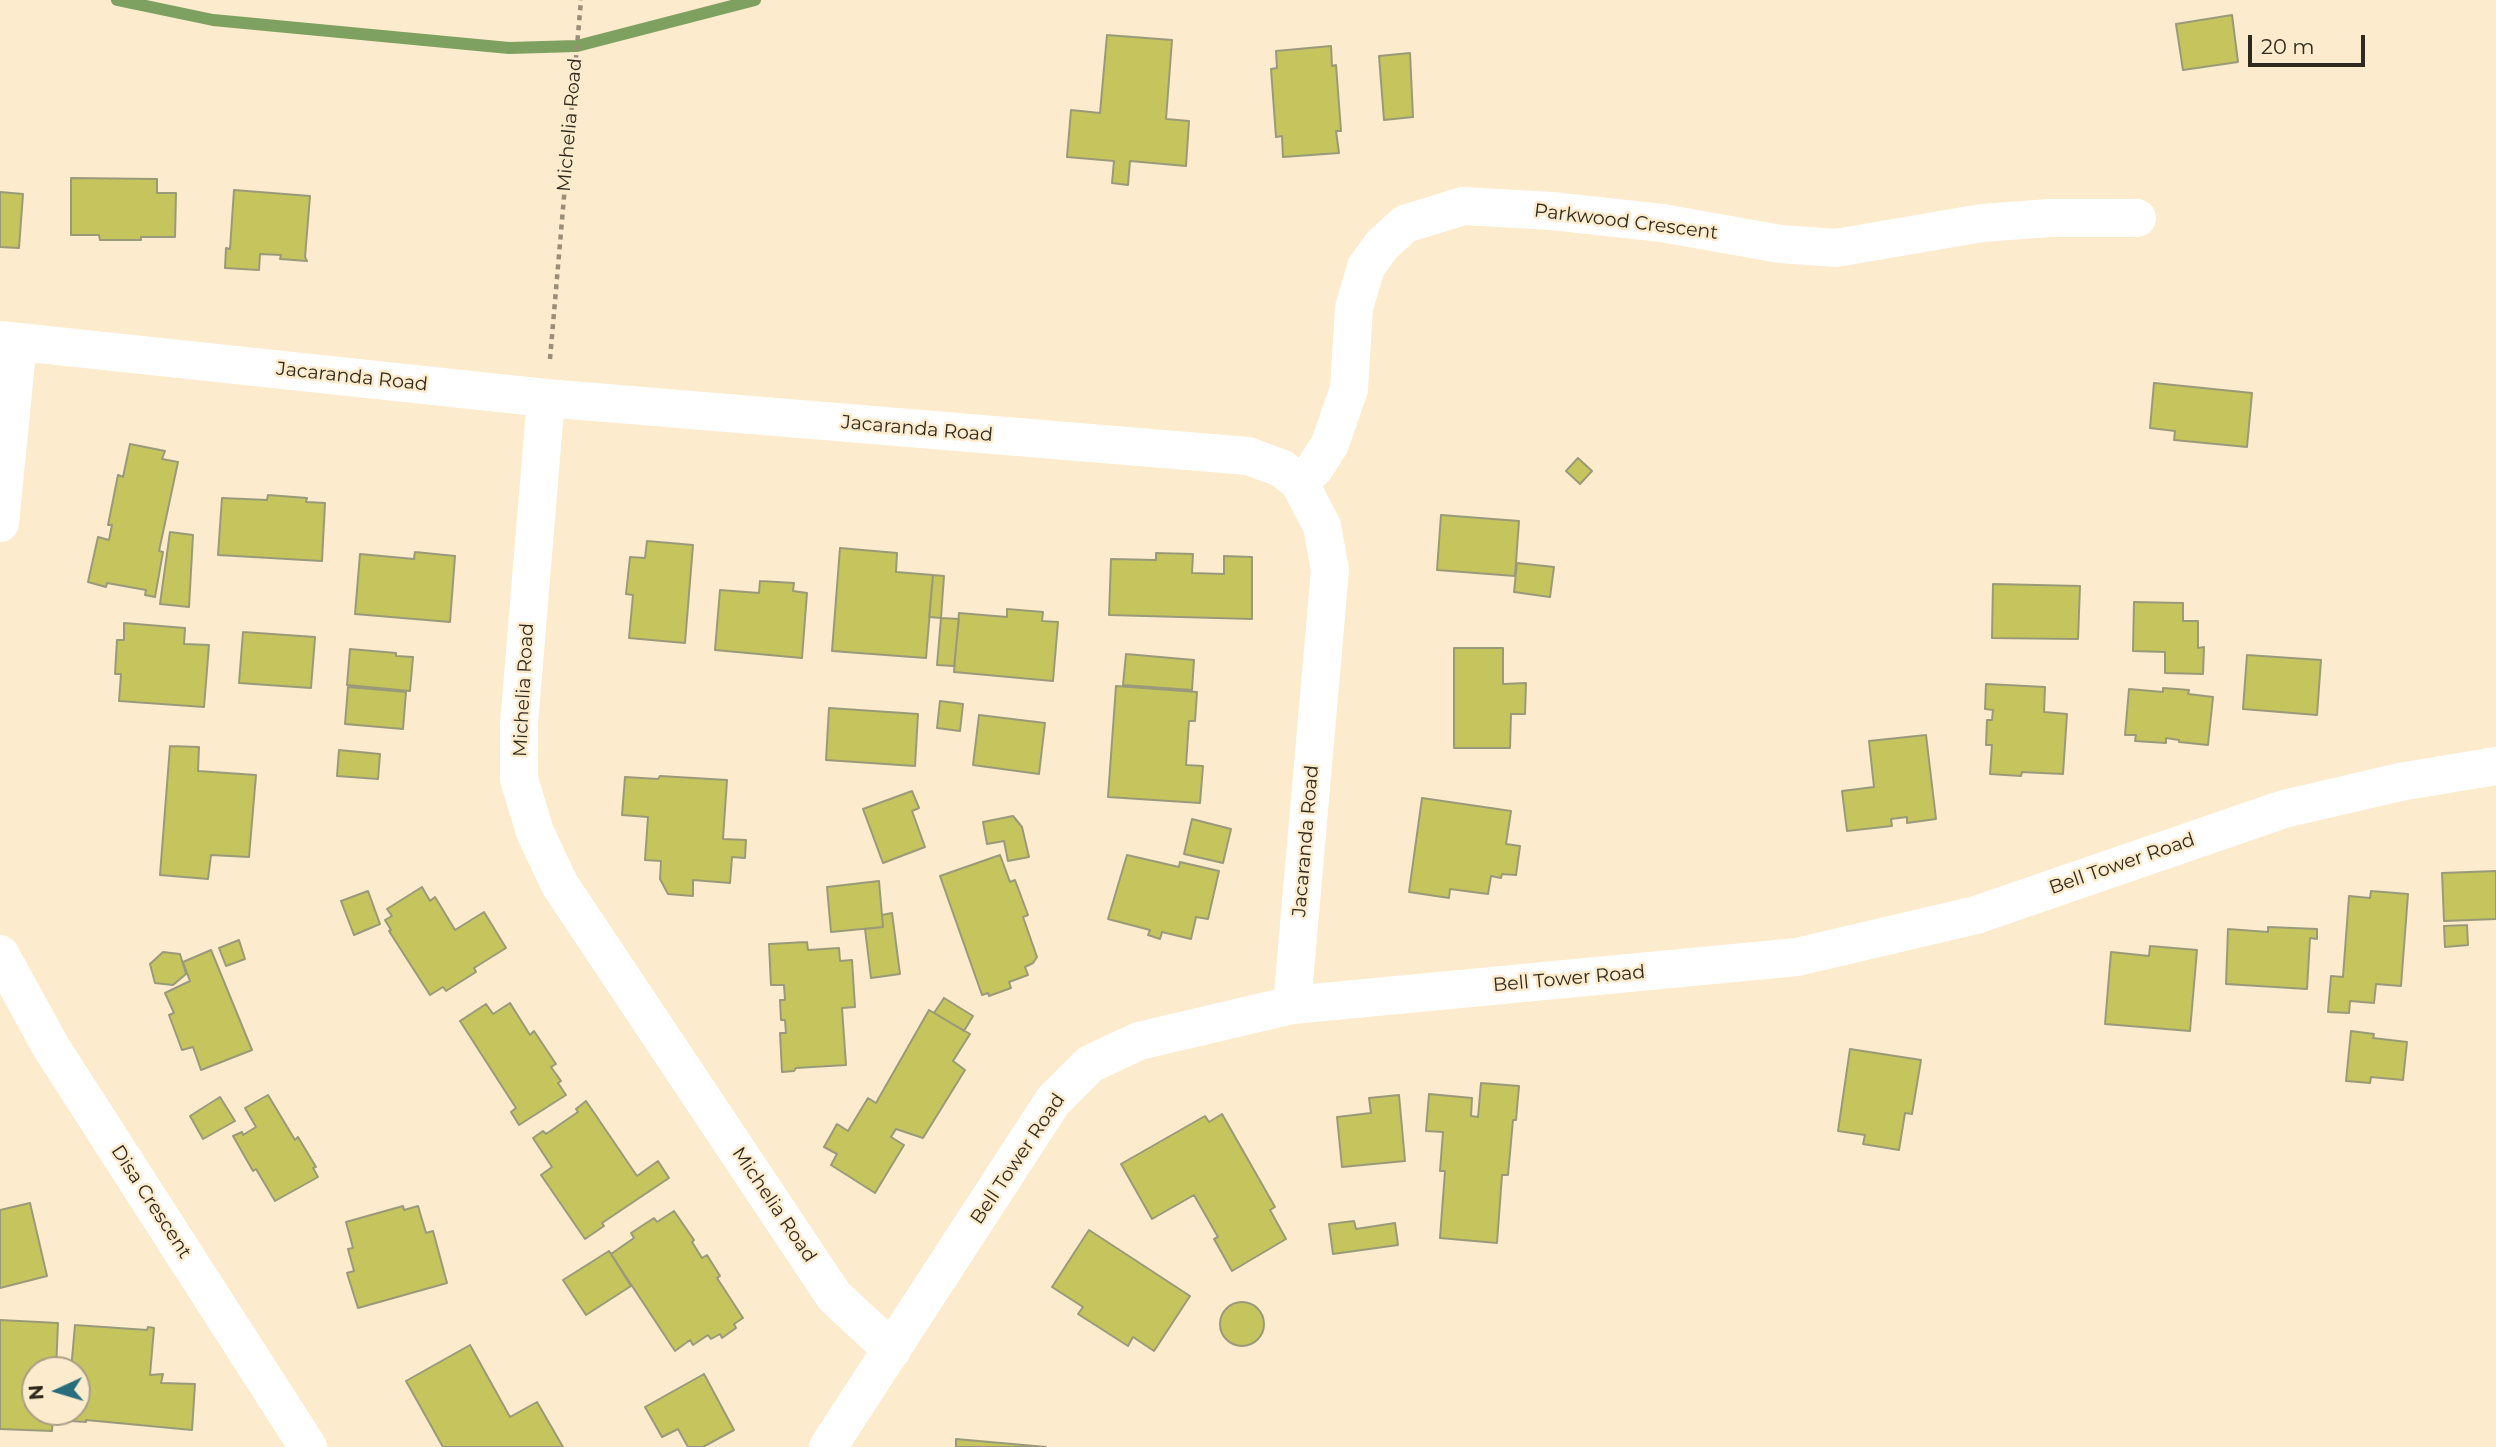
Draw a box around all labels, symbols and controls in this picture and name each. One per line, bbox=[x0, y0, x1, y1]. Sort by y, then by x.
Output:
scale bar bbox=[2251, 21, 2368, 65]
text: 20 m bbox=[2261, 34, 2315, 59]
street label: Michelia Road bbox=[553, 57, 587, 193]
street label: Parkwood Crescent bbox=[1533, 199, 1719, 245]
street label: Jacaranda Road bbox=[275, 358, 429, 396]
street label: Jacaranda Road bbox=[840, 411, 994, 447]
street label: Michelia Road bbox=[509, 622, 539, 758]
street label: Jacaranda Road bbox=[1288, 764, 1324, 918]
street label: Bell Tower Road bbox=[2046, 828, 2198, 900]
street label: Bell Tower Road bbox=[1492, 961, 1646, 997]
street label: Bell Tower Road bbox=[966, 1089, 1070, 1229]
street label: Disa Crescent bbox=[106, 1141, 196, 1263]
street label: Michelia Road bbox=[727, 1143, 821, 1267]
north arrow bbox=[21, 1356, 91, 1426]
text: N bbox=[25, 1384, 49, 1401]

